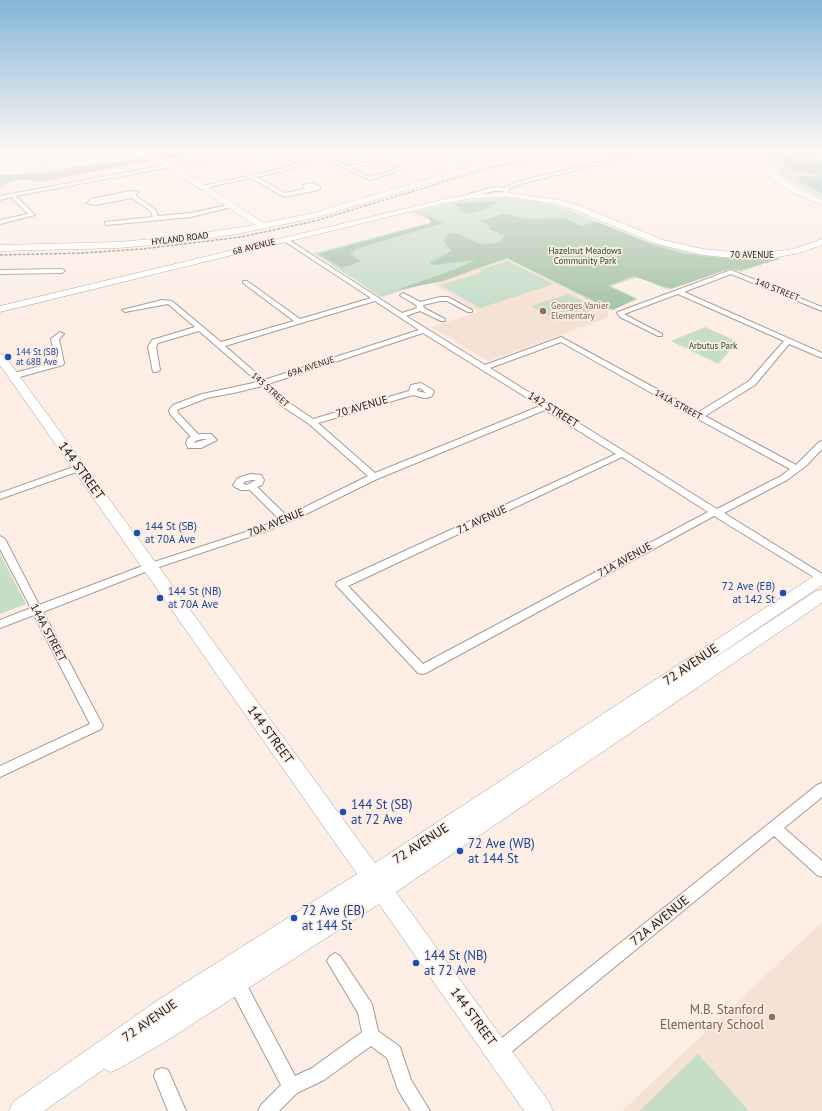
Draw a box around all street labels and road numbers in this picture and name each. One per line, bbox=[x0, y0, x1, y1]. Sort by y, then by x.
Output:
street label: HYLAND ROAD bbox=[151, 230, 209, 248]
street label: 68 AVENUE bbox=[231, 236, 277, 258]
street label: 70 AVENUE bbox=[730, 250, 774, 260]
street label: 140 STREET bbox=[753, 276, 801, 304]
street label: 69A AVENUE bbox=[286, 354, 336, 380]
street label: 143 STREET bbox=[249, 370, 291, 410]
street label: 141A STREET bbox=[653, 388, 703, 422]
street label: 142 STREET bbox=[525, 389, 581, 431]
street label: 70 AVENUE bbox=[334, 393, 390, 421]
street label: 144 STREET bbox=[55, 439, 107, 503]
street label: 71 AVENUE bbox=[455, 503, 509, 537]
street label: 70A AVENUE bbox=[246, 506, 306, 540]
street label: 71A AVENUE bbox=[596, 540, 654, 580]
street label: 144A STREET bbox=[27, 602, 69, 664]
street label: 72 AVENUE bbox=[660, 641, 722, 689]
street label: 144 STREET bbox=[244, 703, 296, 767]
street label: 72 AVENUE bbox=[390, 820, 452, 868]
street label: 72A AVENUE bbox=[628, 893, 692, 949]
street label: 144 STREET bbox=[447, 985, 499, 1049]
street label: 72 AVENUE bbox=[120, 996, 180, 1046]

